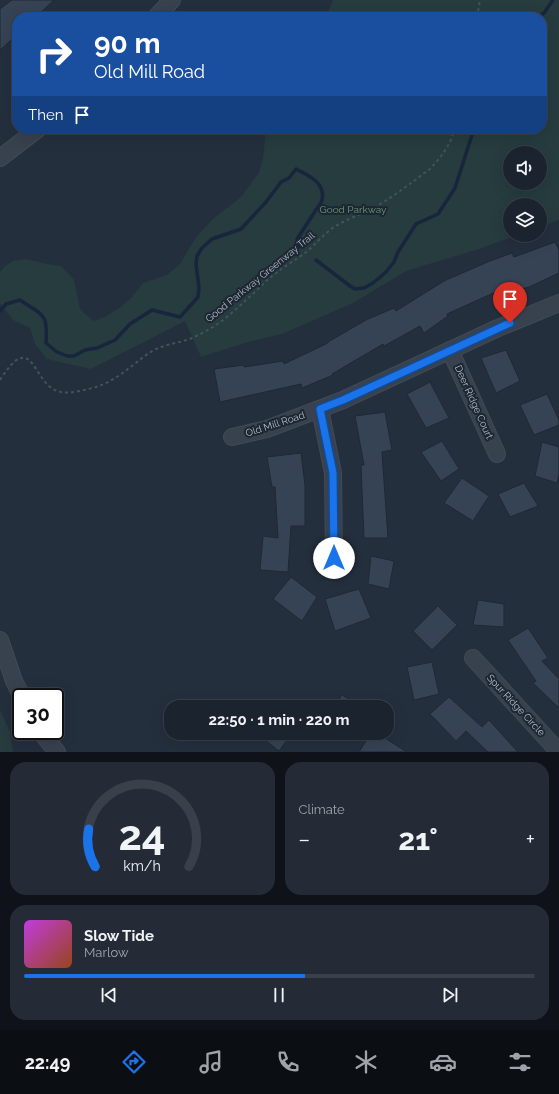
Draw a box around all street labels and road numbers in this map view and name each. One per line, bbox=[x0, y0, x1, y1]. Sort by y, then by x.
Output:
street label: Good Parkway Greenway Trail bbox=[203, 229, 317, 324]
street label: Deer Ridge Court bbox=[453, 363, 496, 441]
street label: Old Mill Road bbox=[244, 409, 306, 439]
street label: Spur Ridge Circle bbox=[485, 672, 547, 738]

